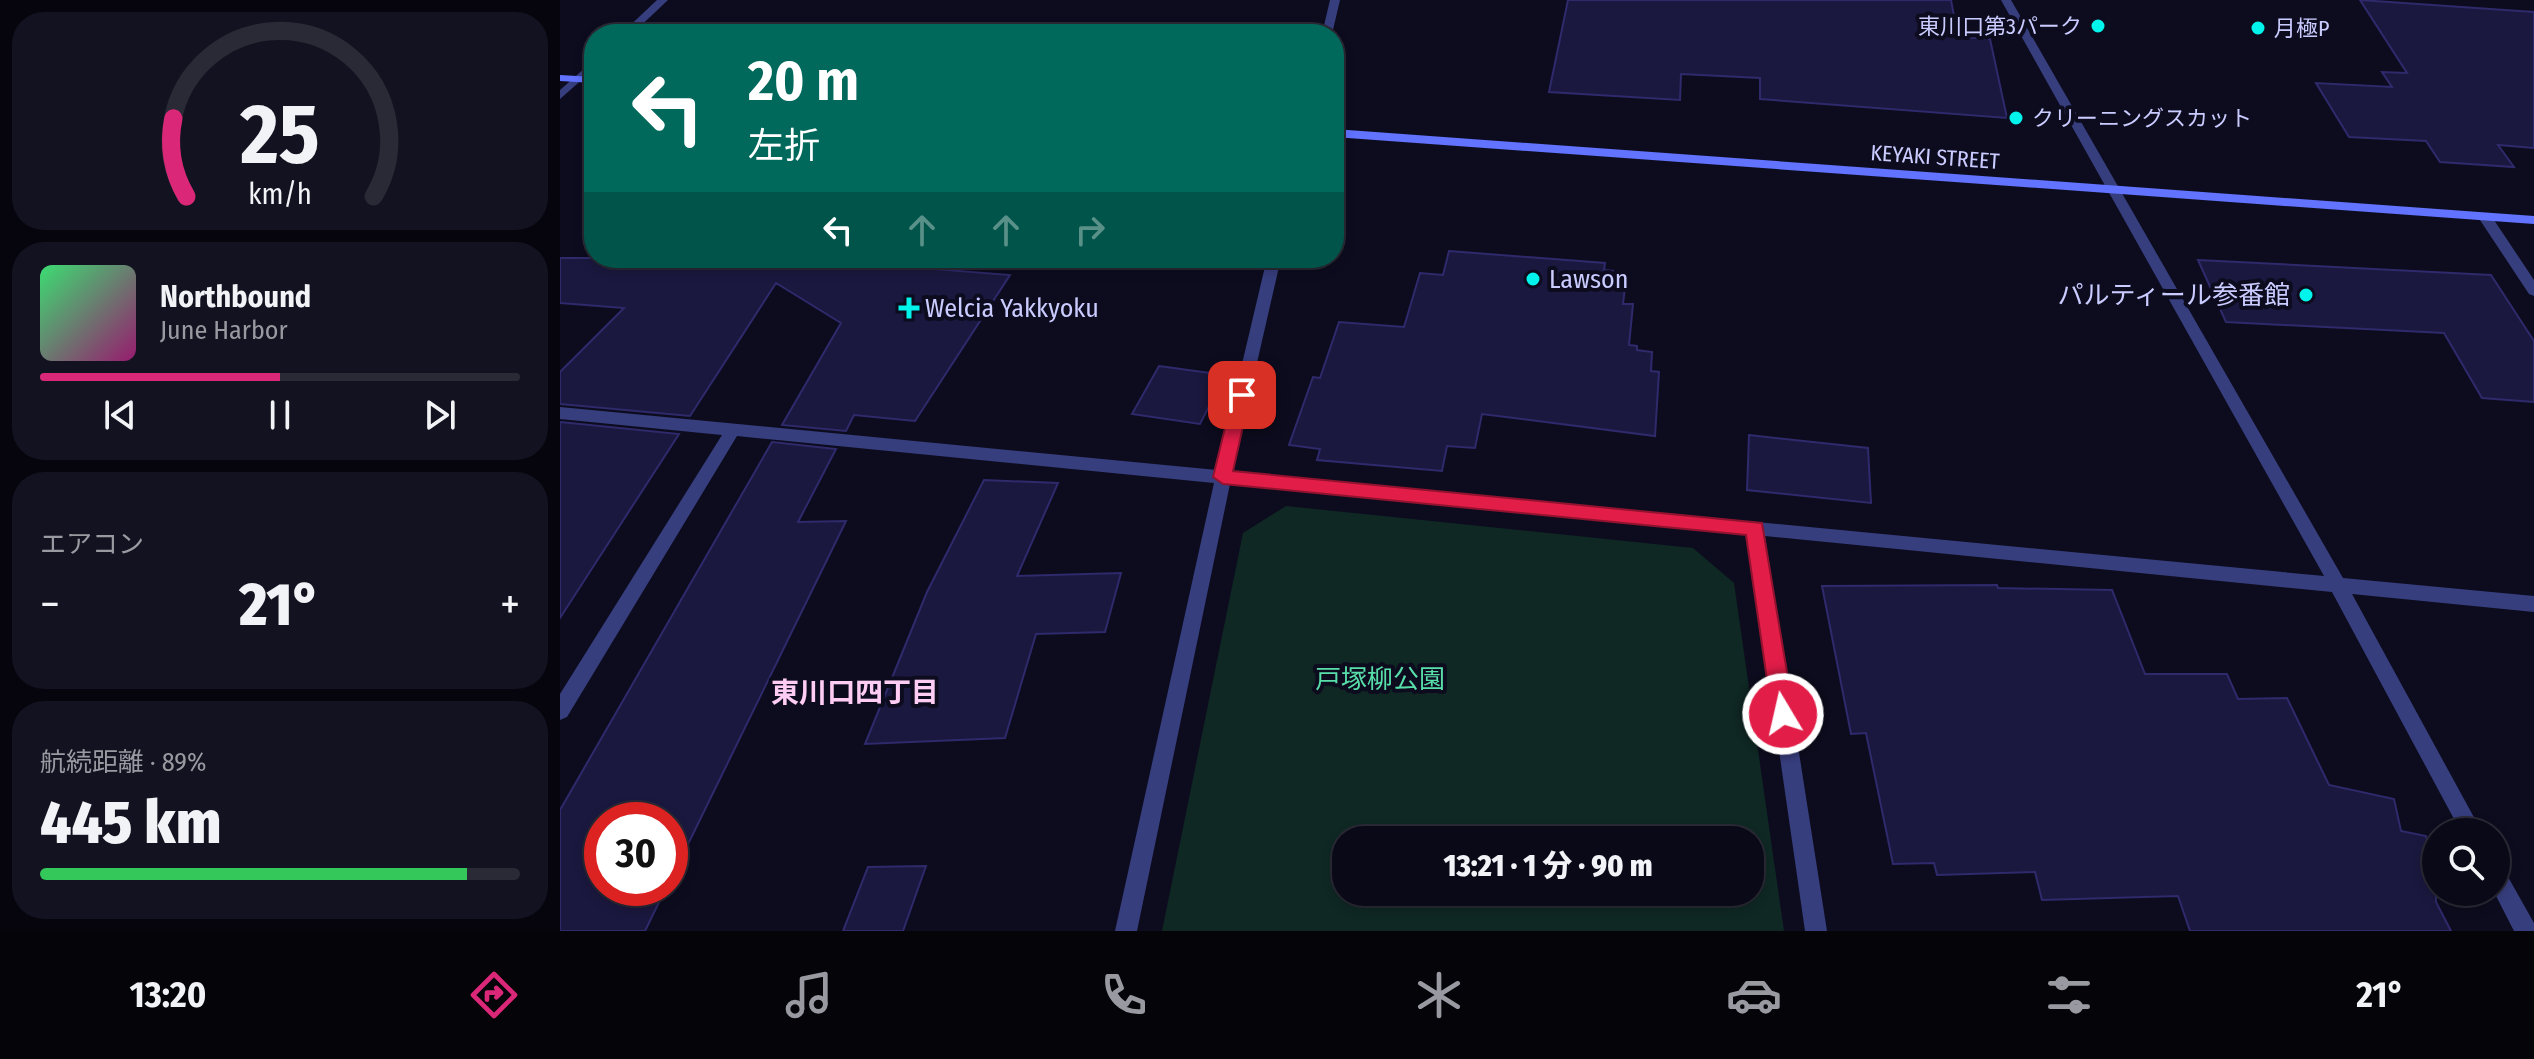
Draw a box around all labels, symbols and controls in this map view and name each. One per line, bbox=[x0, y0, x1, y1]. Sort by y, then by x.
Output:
place label: 東川口第3パーク bbox=[1918, 13, 2082, 40]
place label: 月極P bbox=[2274, 15, 2330, 42]
marker: 東川口第3パーク bbox=[2089, 17, 2107, 35]
marker: 月極P bbox=[2249, 19, 2267, 37]
text: 20 m bbox=[748, 48, 859, 115]
icon: left bbox=[616, 56, 720, 160]
text: 25 bbox=[239, 84, 320, 184]
place label: クリーニングスカット bbox=[2032, 105, 2252, 132]
marker: クリーニングスカット bbox=[2007, 109, 2025, 127]
text: 左折 bbox=[748, 124, 820, 168]
street label: KEYAKI STREET bbox=[1870, 139, 2001, 175]
text: km/h bbox=[248, 177, 312, 212]
icon: left bbox=[816, 208, 860, 252]
icon: ahead bbox=[900, 208, 944, 252]
icon: ahead bbox=[984, 208, 1028, 252]
icon: right bbox=[1068, 208, 1112, 252]
place label: Lawson bbox=[1549, 264, 1628, 295]
marker: Lawson bbox=[1524, 270, 1542, 288]
text: Northbound bbox=[160, 279, 311, 315]
place label: パルティール参番館 bbox=[2058, 280, 2290, 311]
marker: パルティール参番館 bbox=[2297, 286, 2315, 304]
place label: Welcia Yakkyoku bbox=[925, 293, 1099, 324]
marker: Welcia Yakkyoku bbox=[900, 299, 918, 317]
text: June Harbor bbox=[160, 315, 288, 346]
pin bbox=[1208, 361, 1276, 429]
icon: arrive bbox=[1220, 373, 1264, 417]
icon: previous bbox=[98, 393, 142, 437]
icon: pause bbox=[258, 393, 302, 437]
icon: next bbox=[418, 393, 462, 437]
text: エアコン bbox=[40, 529, 144, 560]
text: 21° bbox=[239, 569, 321, 641]
text: − bbox=[40, 578, 60, 631]
text: + bbox=[500, 578, 520, 631]
park label: 戸塚柳公園 bbox=[1315, 664, 1445, 695]
position arrow bbox=[1741, 672, 1825, 756]
district label: 東川口四丁目 bbox=[771, 676, 939, 709]
text: 航続距離 · 89% bbox=[40, 747, 206, 778]
text: 445 km bbox=[40, 787, 221, 859]
speed limit sign: 30 bbox=[584, 802, 688, 906]
map controls bbox=[2422, 818, 2510, 906]
button: search bbox=[2422, 818, 2510, 906]
text: 13:21 · 1 分 · 90 m bbox=[1443, 848, 1653, 884]
icon: directions bbox=[466, 967, 522, 1023]
icon: music bbox=[781, 967, 837, 1023]
icon: phone bbox=[1096, 967, 1152, 1023]
icon: climate bbox=[1411, 967, 1467, 1023]
icon: car bbox=[1726, 967, 1782, 1023]
icon: filters bbox=[2041, 967, 2097, 1023]
text: 13:20 bbox=[130, 973, 206, 1017]
text: 21° bbox=[2356, 973, 2404, 1017]

